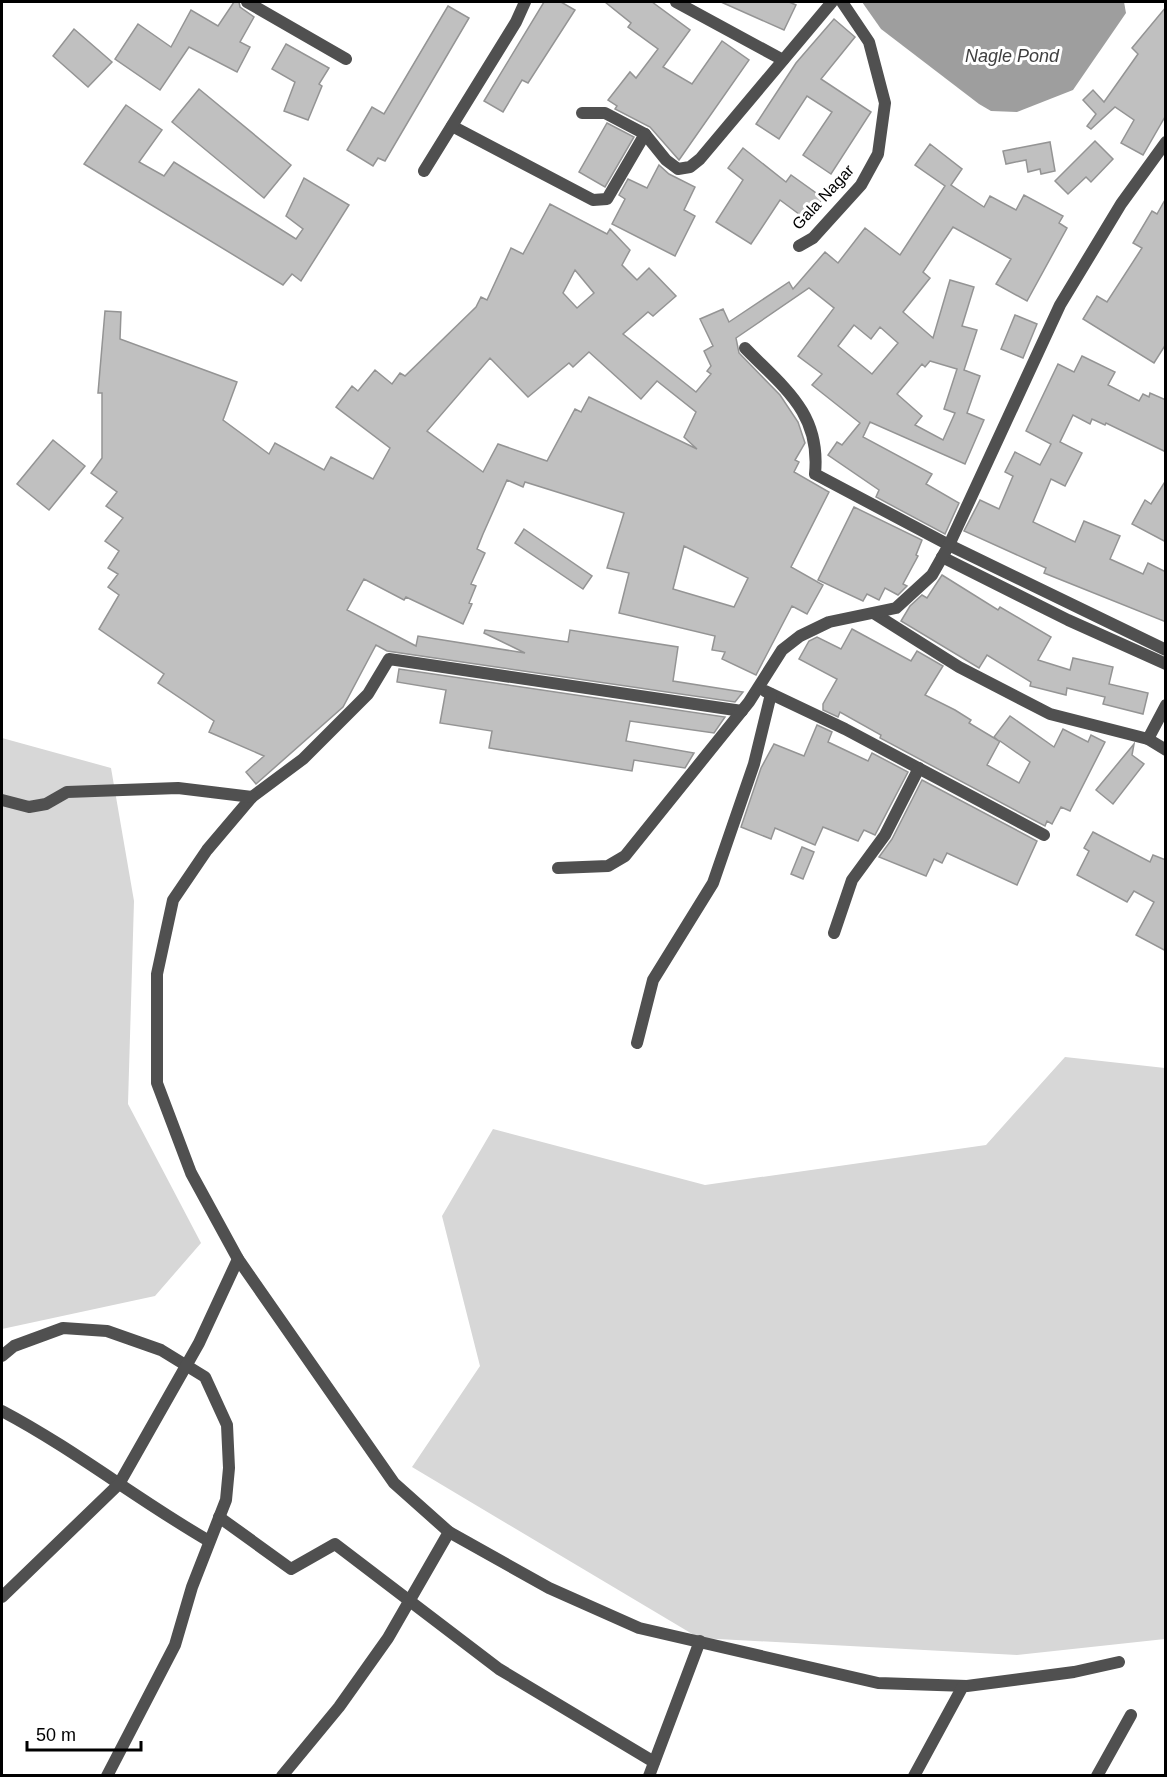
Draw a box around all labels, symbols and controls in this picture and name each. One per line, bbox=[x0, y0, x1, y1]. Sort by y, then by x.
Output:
water label: Nagle Pond bbox=[965, 46, 1060, 66]
street label: Gala Nagar bbox=[789, 161, 858, 233]
scale bar bbox=[27, 1714, 141, 1752]
text: 50 m bbox=[36, 1725, 76, 1745]

